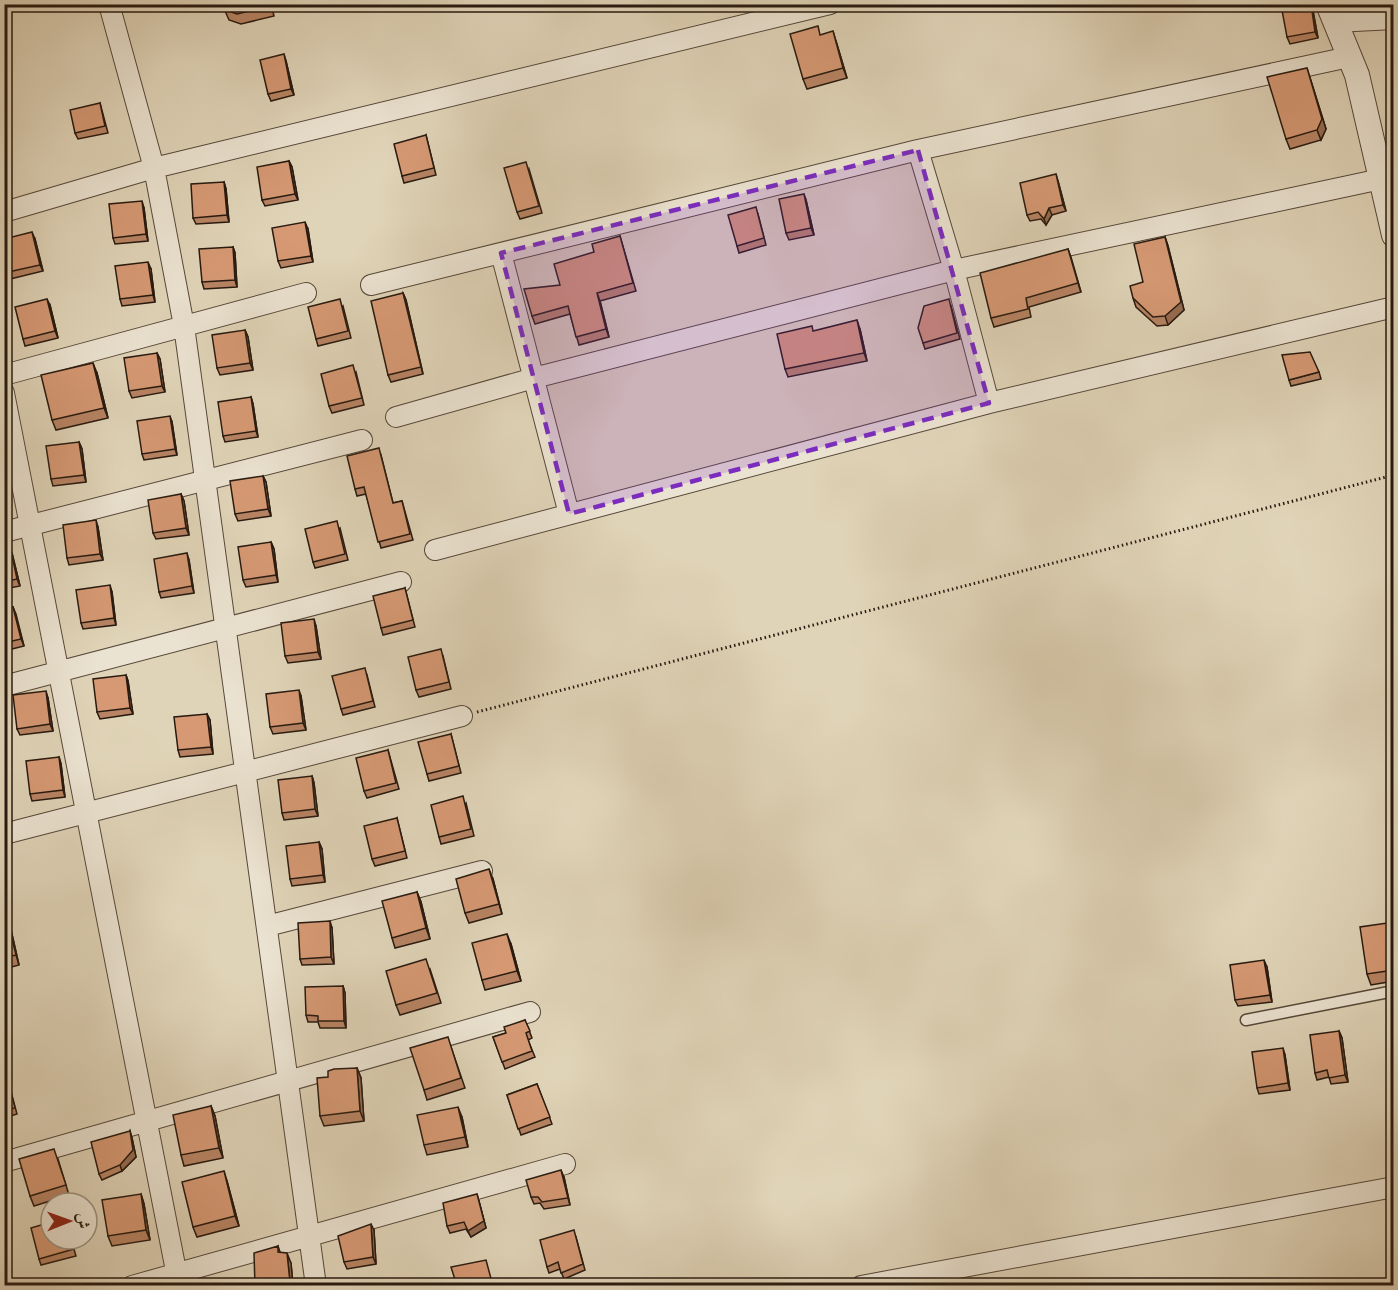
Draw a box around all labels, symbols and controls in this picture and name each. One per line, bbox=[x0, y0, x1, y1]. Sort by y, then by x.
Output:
north arrow bbox=[39, 1191, 99, 1251]
text: ش bbox=[72, 1213, 94, 1229]

